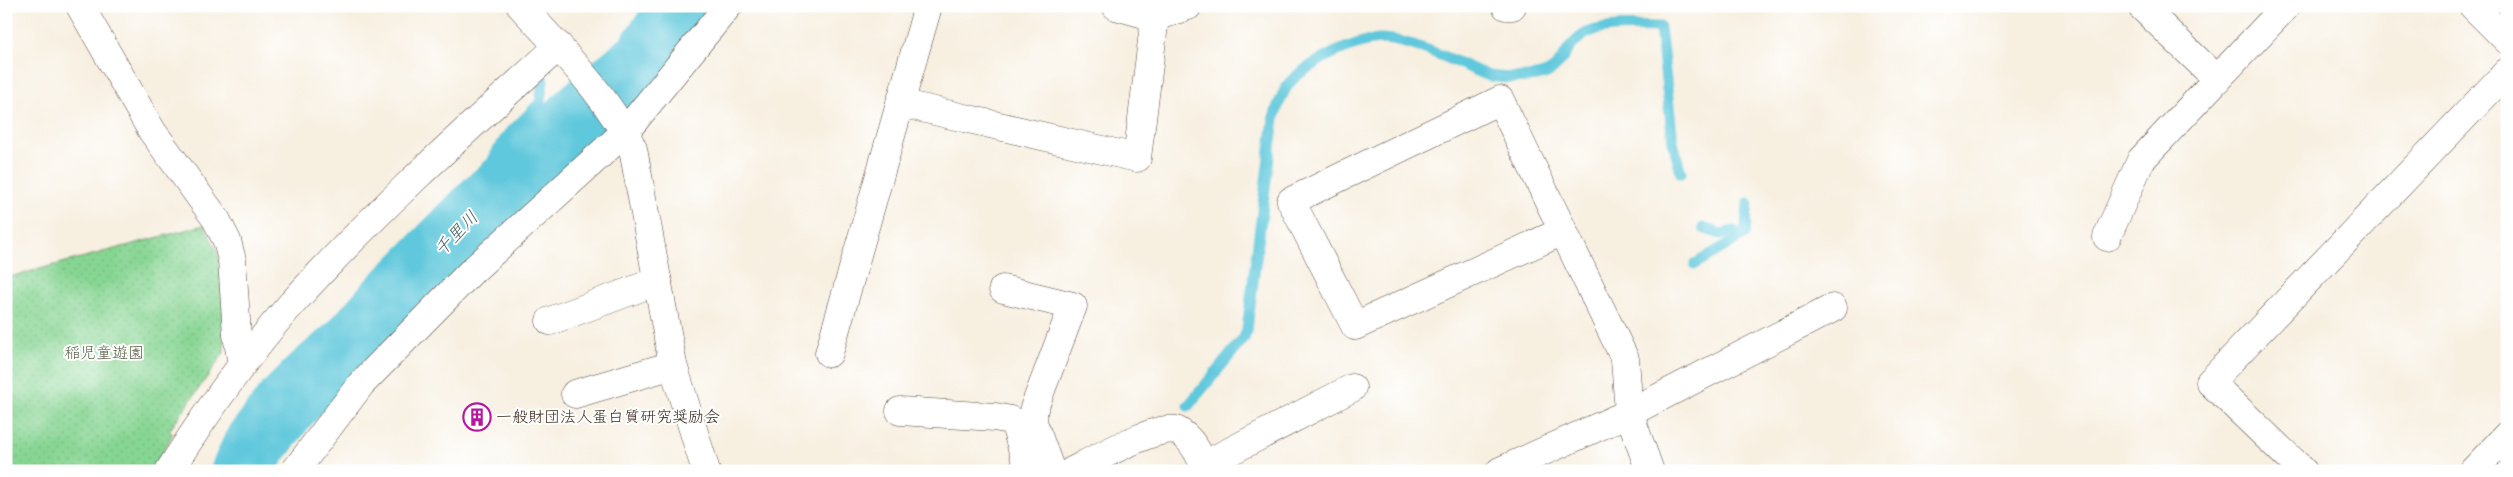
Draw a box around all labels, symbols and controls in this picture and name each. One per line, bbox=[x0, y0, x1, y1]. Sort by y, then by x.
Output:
water label: 千里川 bbox=[430, 206, 484, 262]
park label: 稲児童遊園 bbox=[64, 343, 144, 364]
building icon: 一般財団法人蛋白質研究奨励会 bbox=[462, 402, 492, 432]
place label: 一般財団法人蛋白質研究奨励会 bbox=[496, 407, 720, 428]

